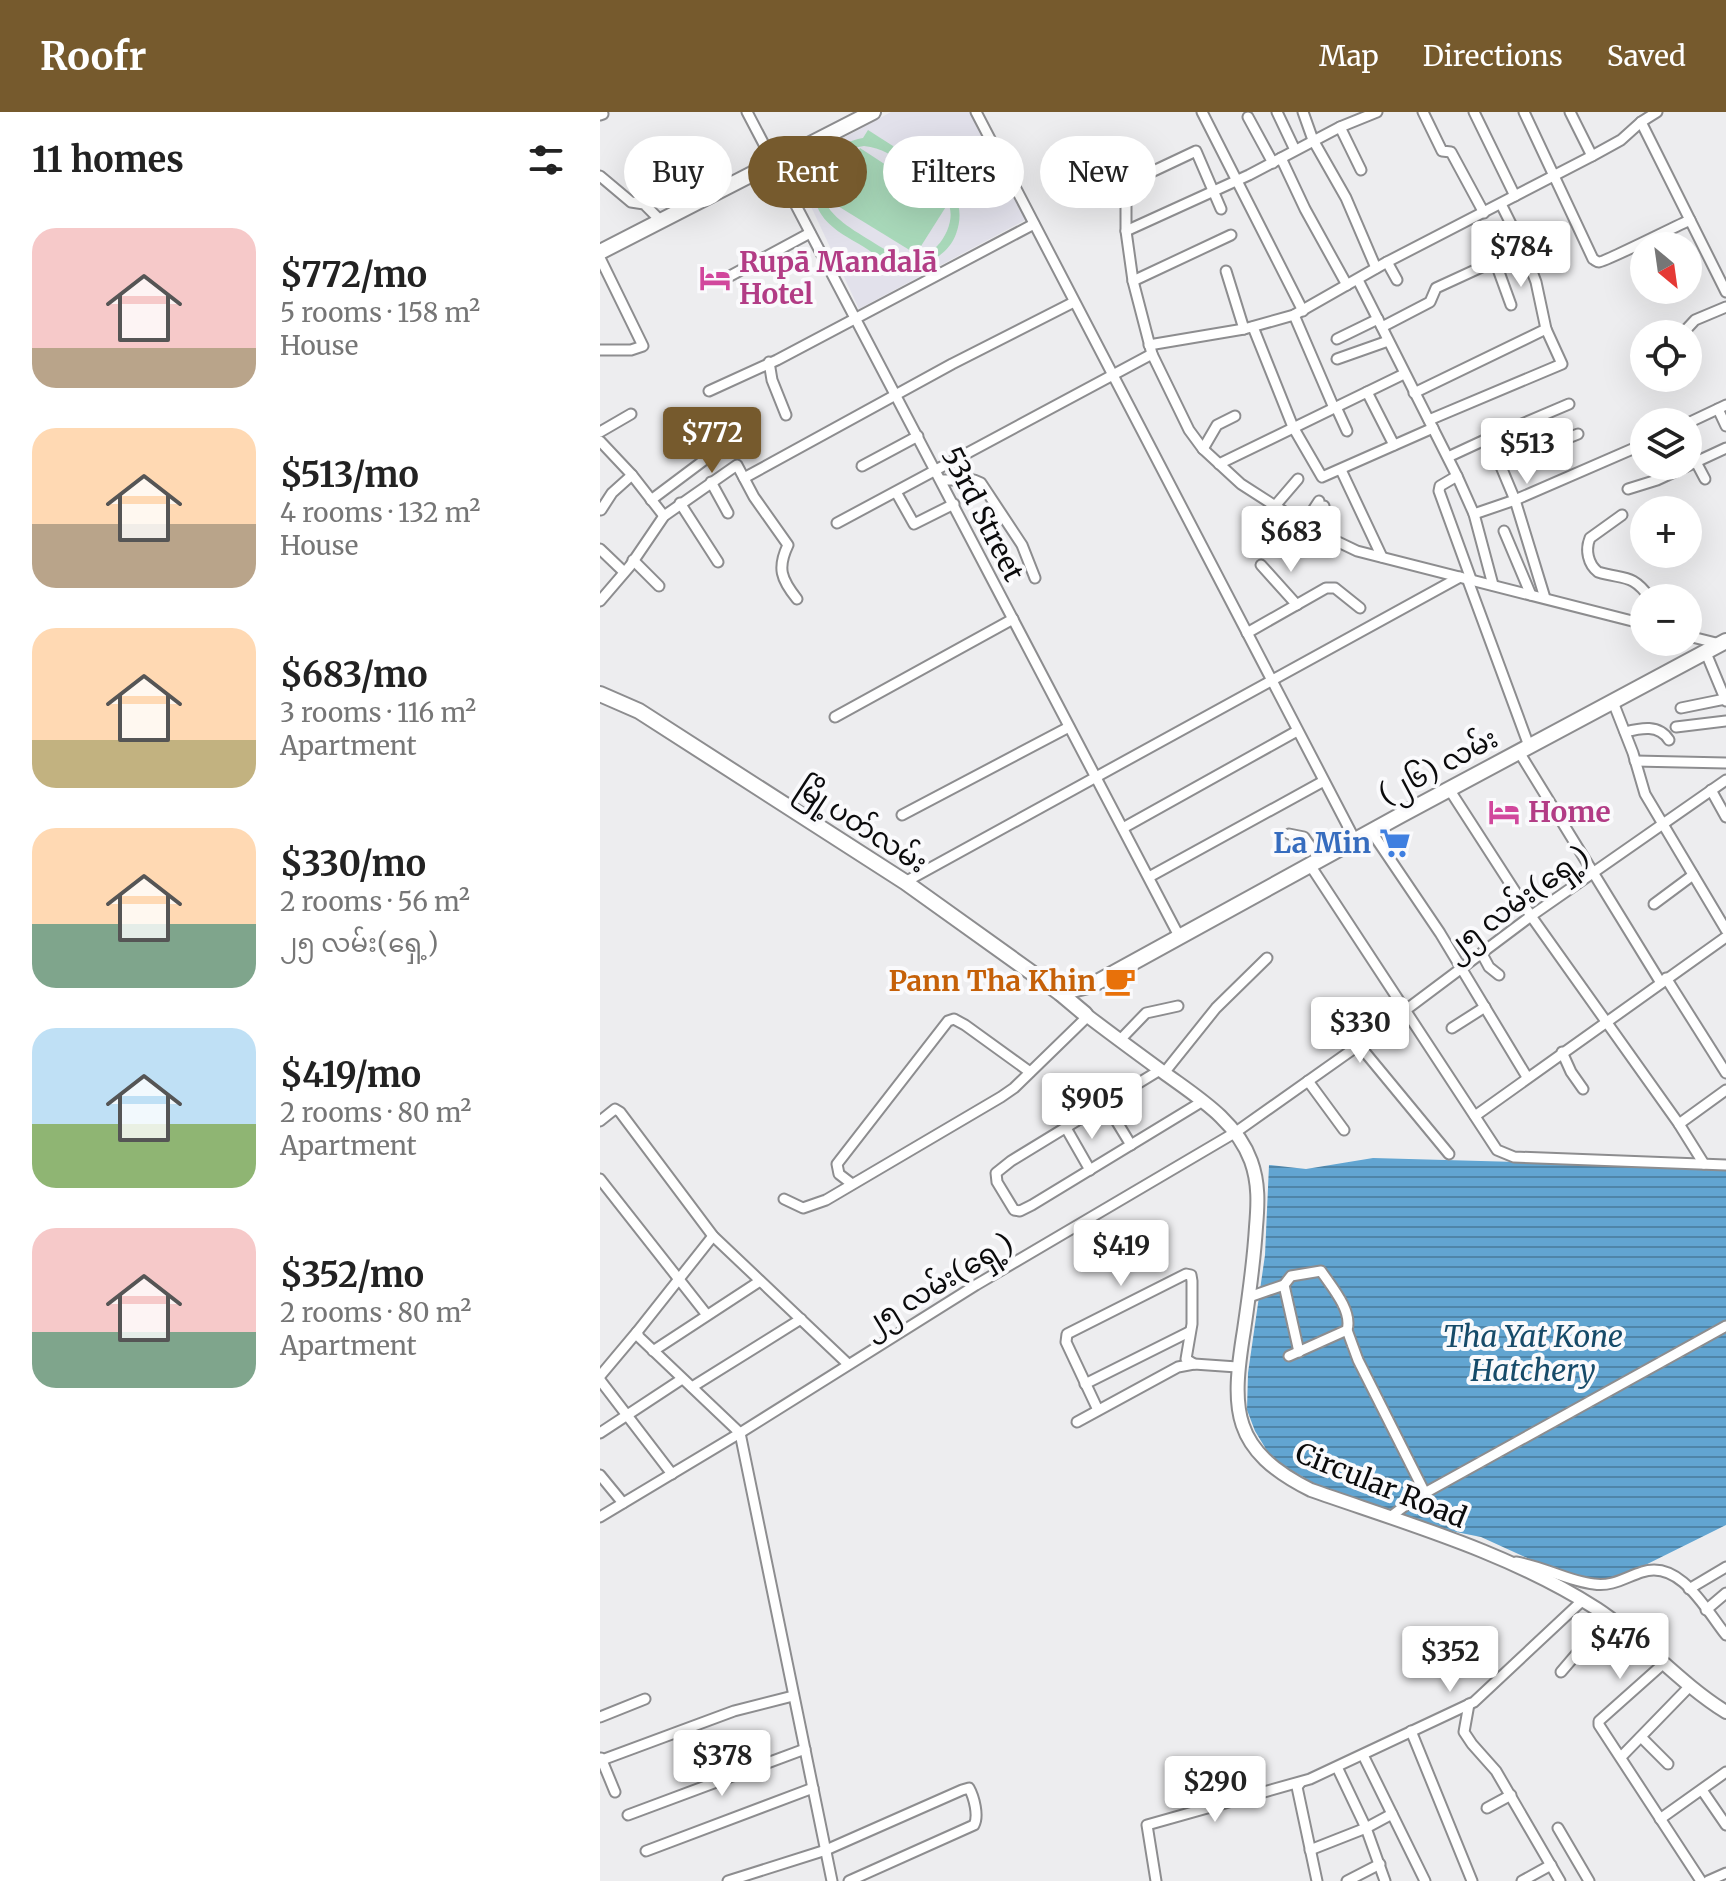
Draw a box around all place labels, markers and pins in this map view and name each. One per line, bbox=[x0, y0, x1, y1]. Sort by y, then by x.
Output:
pin: $784 bbox=[1474, 221, 1568, 289]
place label: Rupā Mandalā Hotel bbox=[739, 244, 938, 312]
hotel icon: Rupā Mandalā Hotel bbox=[698, 261, 732, 295]
pin: $772 bbox=[665, 407, 759, 475]
pin: $513 bbox=[1480, 418, 1574, 486]
pin: $683 bbox=[1244, 506, 1338, 574]
place label: Home bbox=[1528, 794, 1611, 830]
hotel icon: Home bbox=[1487, 795, 1521, 829]
place label: La Min bbox=[1273, 825, 1371, 861]
supermarket icon: La Min bbox=[1378, 826, 1412, 860]
place label: Pann Tha Khin bbox=[888, 963, 1096, 999]
cafe icon: Pann Tha Khin bbox=[1103, 964, 1137, 998]
pin: $330 bbox=[1313, 997, 1407, 1065]
pin: $905 bbox=[1045, 1073, 1139, 1141]
pin: $419 bbox=[1074, 1220, 1168, 1288]
pin: $476 bbox=[1573, 1613, 1667, 1681]
pin: $352 bbox=[1403, 1626, 1497, 1694]
pin: $378 bbox=[675, 1730, 769, 1798]
pin: $290 bbox=[1168, 1756, 1262, 1824]

